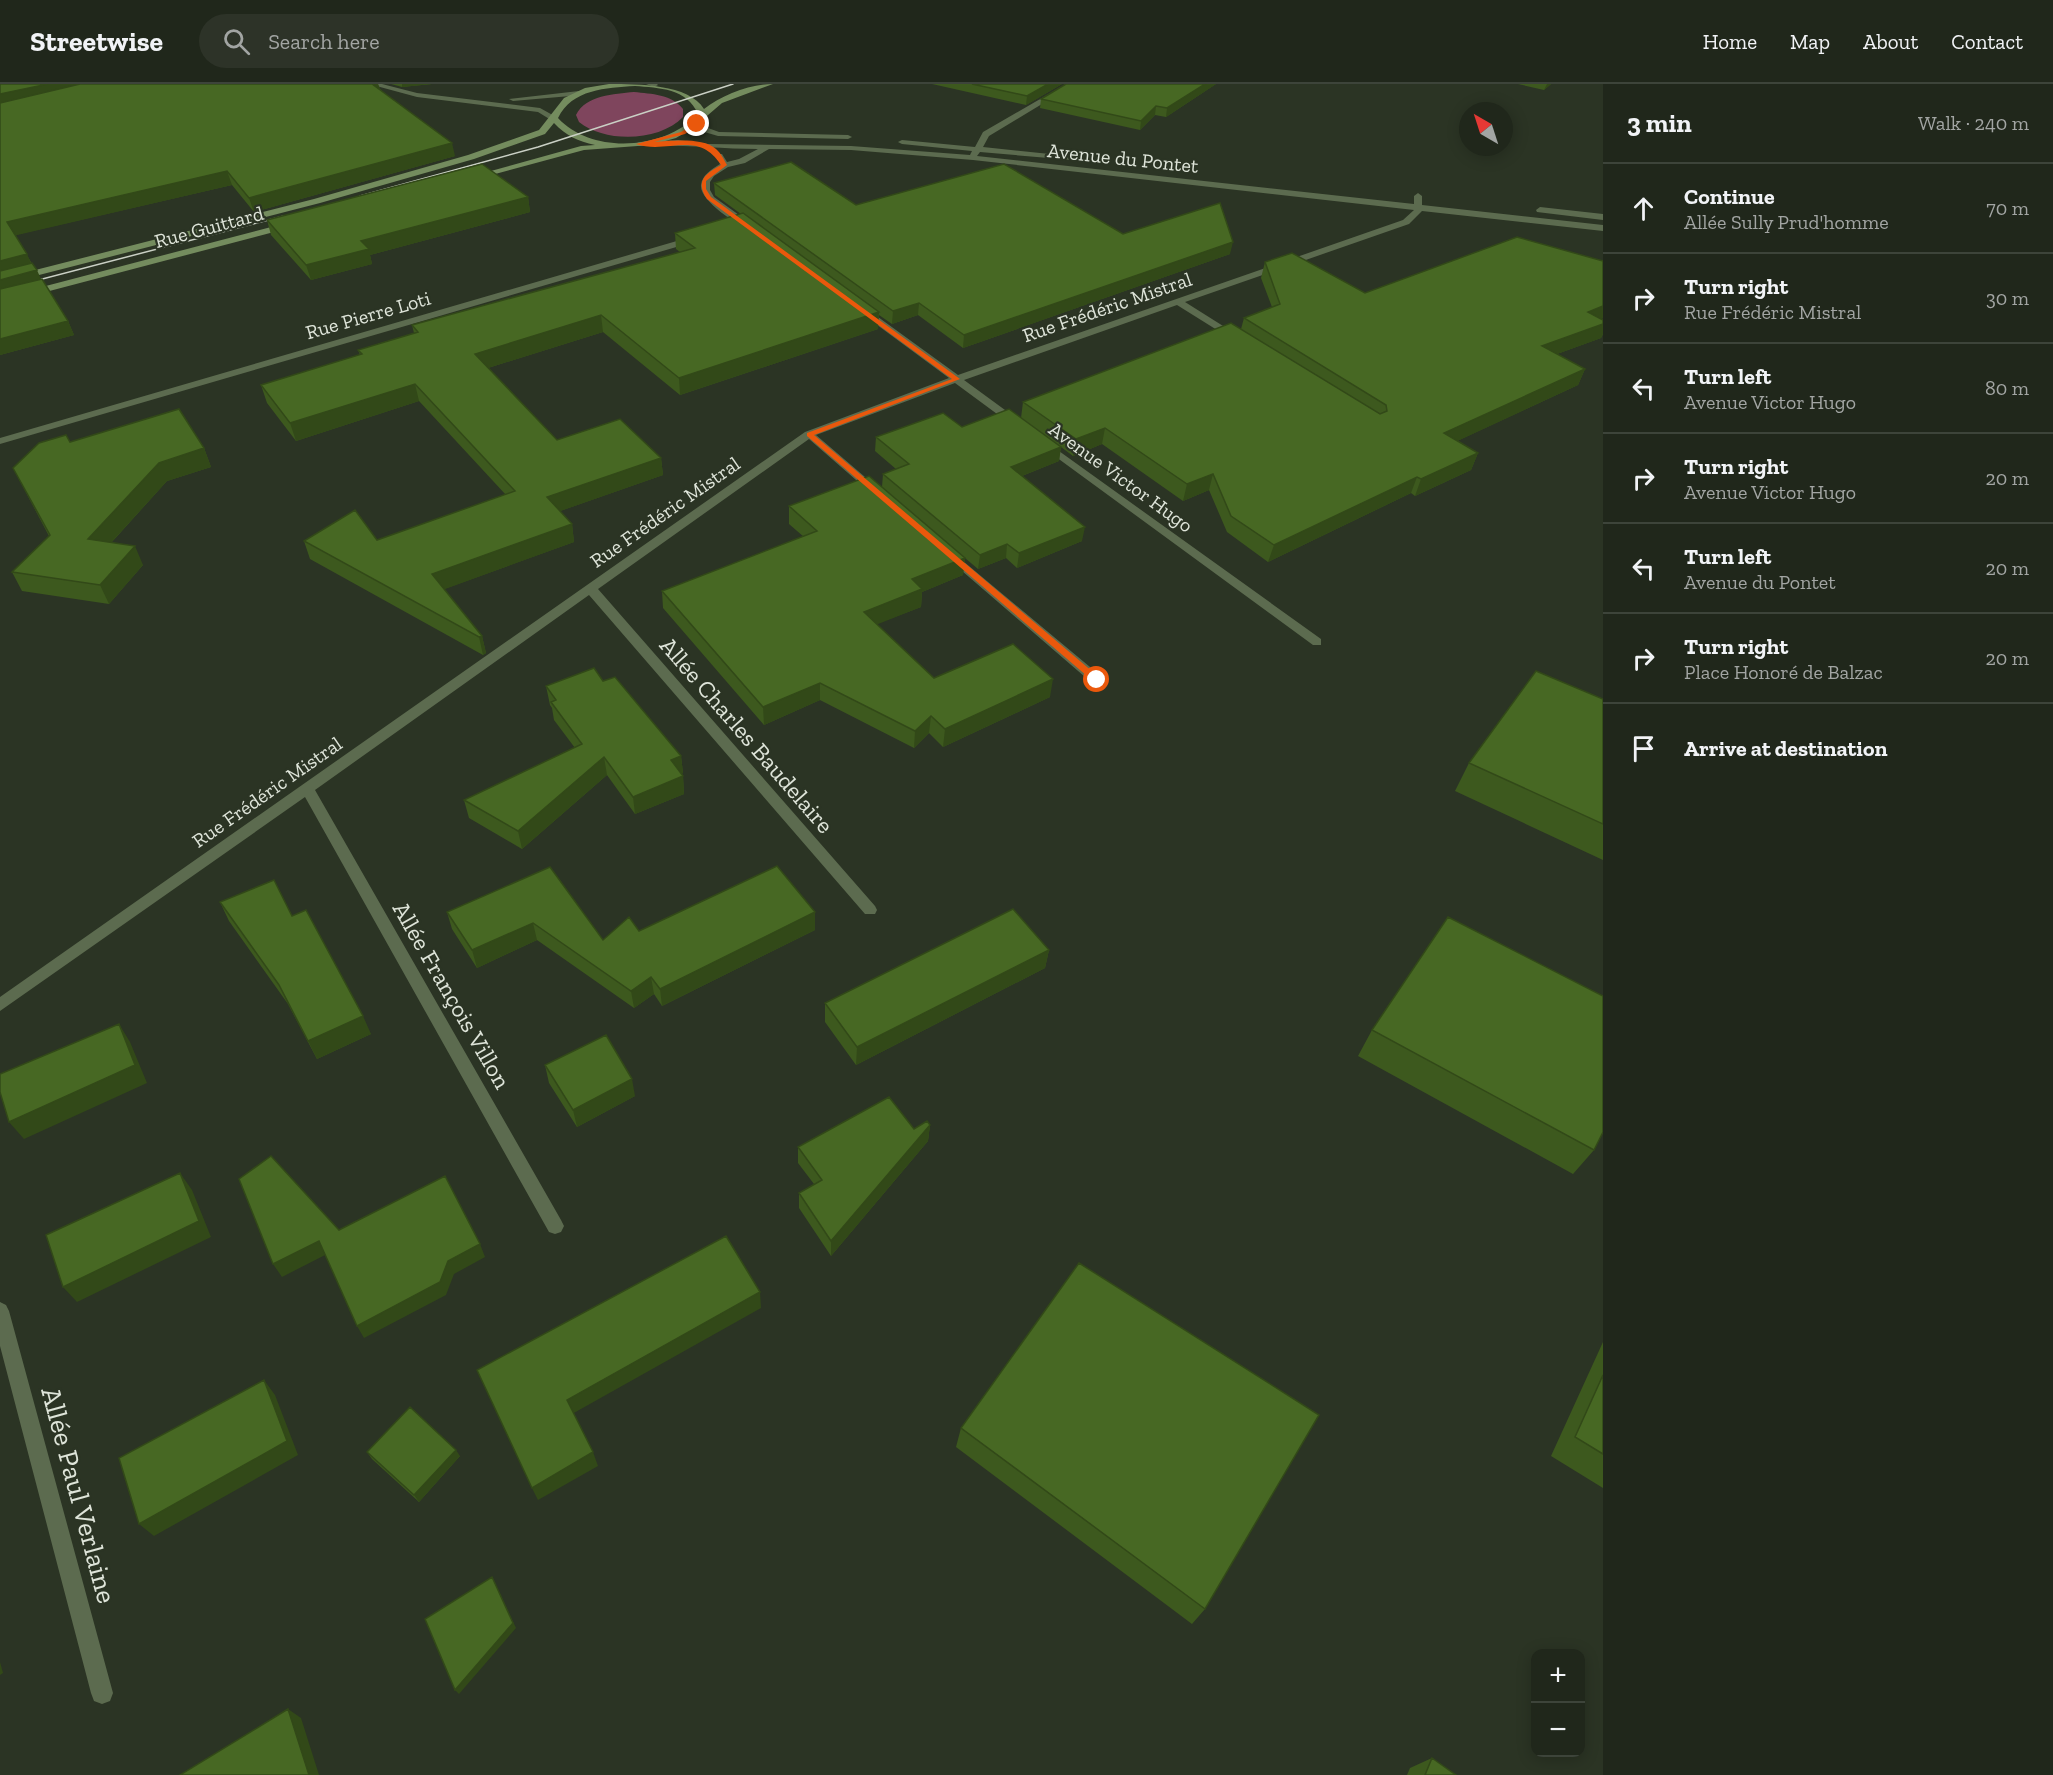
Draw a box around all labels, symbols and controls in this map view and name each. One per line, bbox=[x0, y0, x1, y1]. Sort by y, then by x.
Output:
search box bbox=[199, 14, 619, 68]
text: Streetwise bbox=[30, 25, 163, 58]
icon: search bbox=[220, 25, 253, 58]
text: Search here bbox=[268, 28, 380, 55]
text: Home bbox=[1703, 29, 1757, 54]
text: Map bbox=[1790, 29, 1830, 54]
text: About bbox=[1863, 29, 1918, 54]
text: Contact bbox=[1951, 29, 2023, 54]
north arrow bbox=[1459, 102, 1513, 156]
text: 3 min bbox=[1627, 107, 1692, 139]
route end bbox=[683, 110, 709, 136]
text: Walk · 240 m bbox=[1918, 111, 2029, 135]
street label: Avenue du Pontet bbox=[1046, 138, 1200, 178]
text: Continue bbox=[1684, 183, 1775, 210]
icon: ahead bbox=[1627, 192, 1660, 225]
text: 70 m bbox=[1986, 196, 2029, 220]
street label: Rue Guittard bbox=[152, 201, 266, 253]
text: Allée Sully Prud'homme bbox=[1684, 210, 1889, 234]
street label: Rue Frédéric Mistral bbox=[1019, 267, 1195, 347]
text: Turn right bbox=[1684, 273, 1788, 300]
icon: right bbox=[1627, 282, 1660, 315]
street label: Rue Pierre Loti bbox=[303, 286, 434, 344]
text: 30 m bbox=[1986, 286, 2029, 310]
text: Rue Frédéric Mistral bbox=[1684, 300, 1861, 324]
text: Turn left bbox=[1684, 363, 1771, 390]
icon: left bbox=[1627, 372, 1660, 405]
text: 80 m bbox=[1985, 376, 2029, 400]
text: Avenue Victor Hugo bbox=[1684, 390, 1856, 414]
street label: Avenue Victor Hugo bbox=[1044, 417, 1198, 537]
street label: Rue Frédéric Mistral bbox=[585, 451, 745, 573]
text: Turn right bbox=[1684, 453, 1788, 480]
icon: right bbox=[1627, 462, 1660, 495]
text: 20 m bbox=[1985, 466, 2029, 490]
text: Avenue Victor Hugo bbox=[1684, 480, 1856, 504]
text: Turn left bbox=[1684, 543, 1771, 570]
icon: left bbox=[1627, 552, 1660, 585]
text: 20 m bbox=[1985, 556, 2029, 580]
text: Avenue du Pontet bbox=[1684, 570, 1836, 594]
street label: Allée Charles Baudelaire bbox=[654, 631, 840, 839]
text: Turn right bbox=[1684, 633, 1788, 660]
icon: right bbox=[1627, 642, 1660, 675]
text: 20 m bbox=[1985, 646, 2029, 670]
text: Place Honoré de Balzac bbox=[1684, 660, 1883, 684]
route start bbox=[1083, 666, 1109, 692]
street label: Rue Frédéric Mistral bbox=[187, 731, 347, 853]
icon: arrive bbox=[1627, 732, 1660, 765]
text: Arrive at destination bbox=[1684, 735, 1887, 762]
street label: Allée François Villon bbox=[387, 896, 517, 1094]
street label: Allée Paul Verlaine bbox=[34, 1383, 124, 1607]
map controls bbox=[1531, 1649, 1585, 1757]
button: + bbox=[1531, 1649, 1585, 1703]
button: − bbox=[1531, 1703, 1585, 1757]

